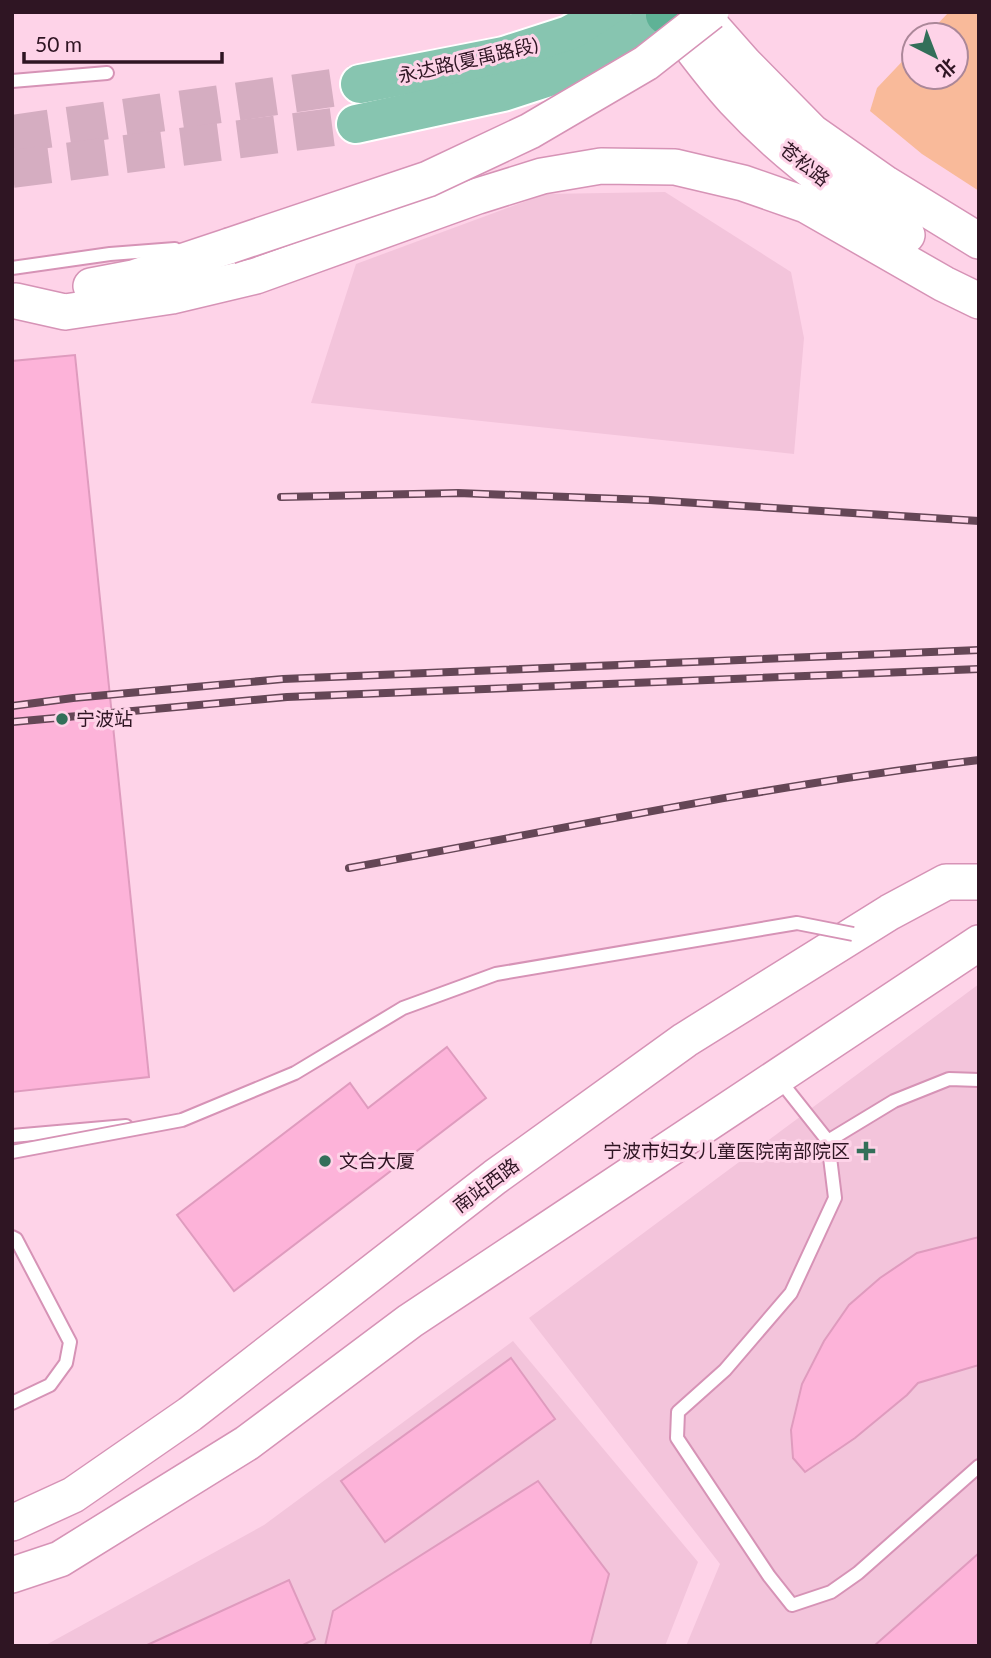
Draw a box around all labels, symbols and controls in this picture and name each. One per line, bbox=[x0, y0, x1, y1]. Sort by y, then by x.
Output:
scale bar bbox=[24, 21, 222, 65]
north arrow bbox=[900, 21, 970, 91]
text: 50 m bbox=[35, 31, 82, 56]
street label: 永达路(夏禹路段) bbox=[396, 32, 540, 87]
text: 北 bbox=[932, 54, 961, 84]
street label: 苍松路 bbox=[776, 137, 835, 190]
place label: 宁波站 bbox=[76, 707, 133, 730]
marker: 宁波站 bbox=[54, 711, 70, 727]
place label: 宁波市妇女儿童医院南部院区 bbox=[603, 1139, 850, 1162]
marker: 宁波市妇女儿童医院南部院区 bbox=[856, 1141, 876, 1161]
place label: 文合大厦 bbox=[339, 1149, 415, 1172]
marker: 文合大厦 bbox=[317, 1153, 333, 1169]
street label: 南站西路 bbox=[448, 1153, 523, 1217]

